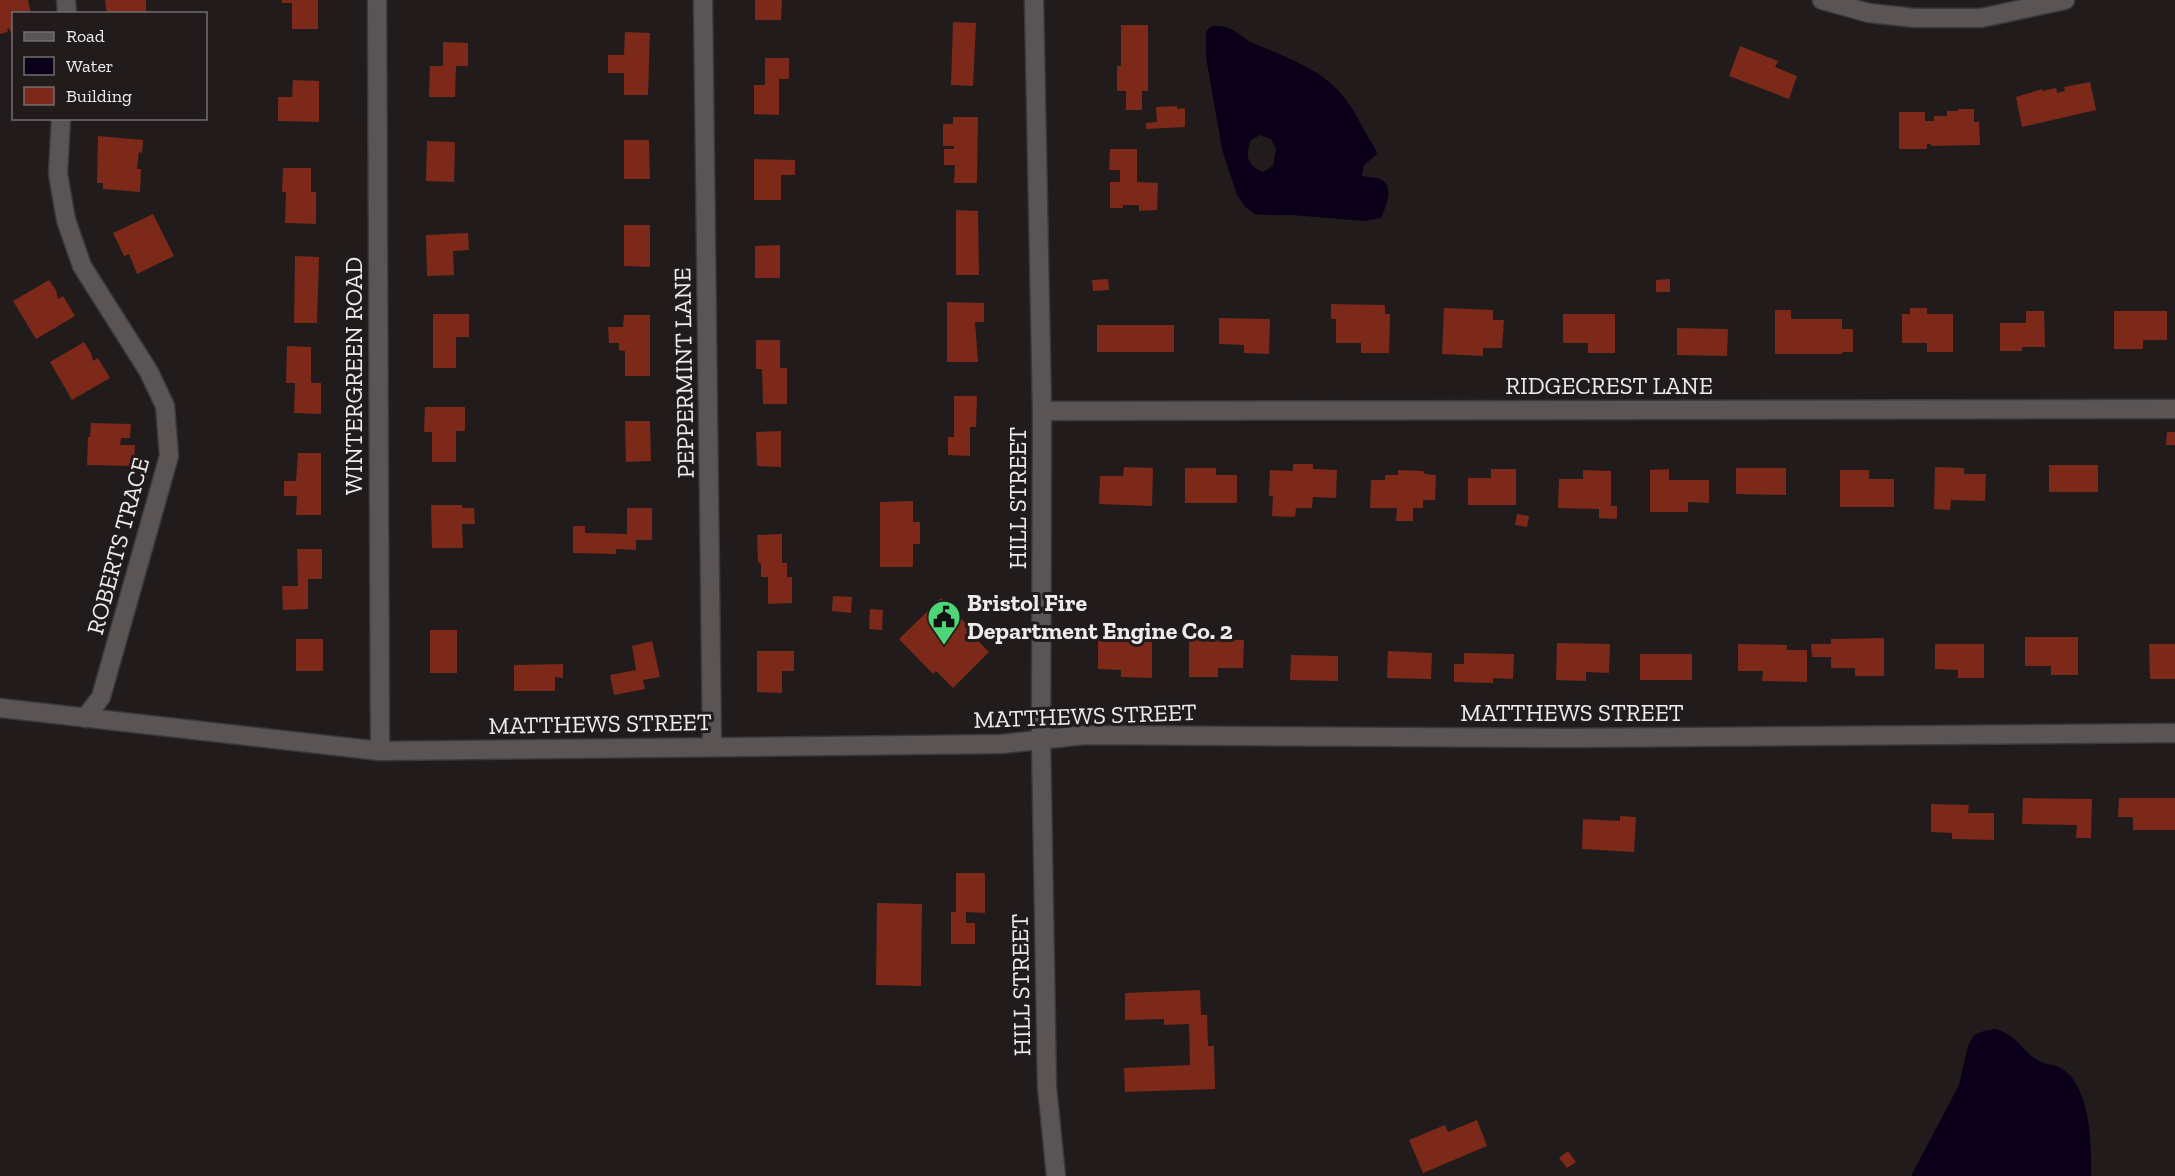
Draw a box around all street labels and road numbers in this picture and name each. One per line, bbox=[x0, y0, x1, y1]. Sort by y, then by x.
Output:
street label: WINTERGREEN ROAD bbox=[339, 257, 368, 495]
street label: PEPPERMINT LANE bbox=[667, 267, 700, 479]
street label: RIDGECREST LANE bbox=[1505, 371, 1713, 400]
street label: HILL STREET bbox=[1003, 427, 1032, 569]
street label: ROBERTS TRACE bbox=[80, 454, 155, 638]
street label: MATTHEWS STREET bbox=[973, 697, 1197, 734]
street label: MATTHEWS STREET bbox=[1460, 698, 1684, 727]
street label: MATTHEWS STREET bbox=[488, 707, 712, 740]
street label: HILL STREET bbox=[1005, 913, 1036, 1056]

